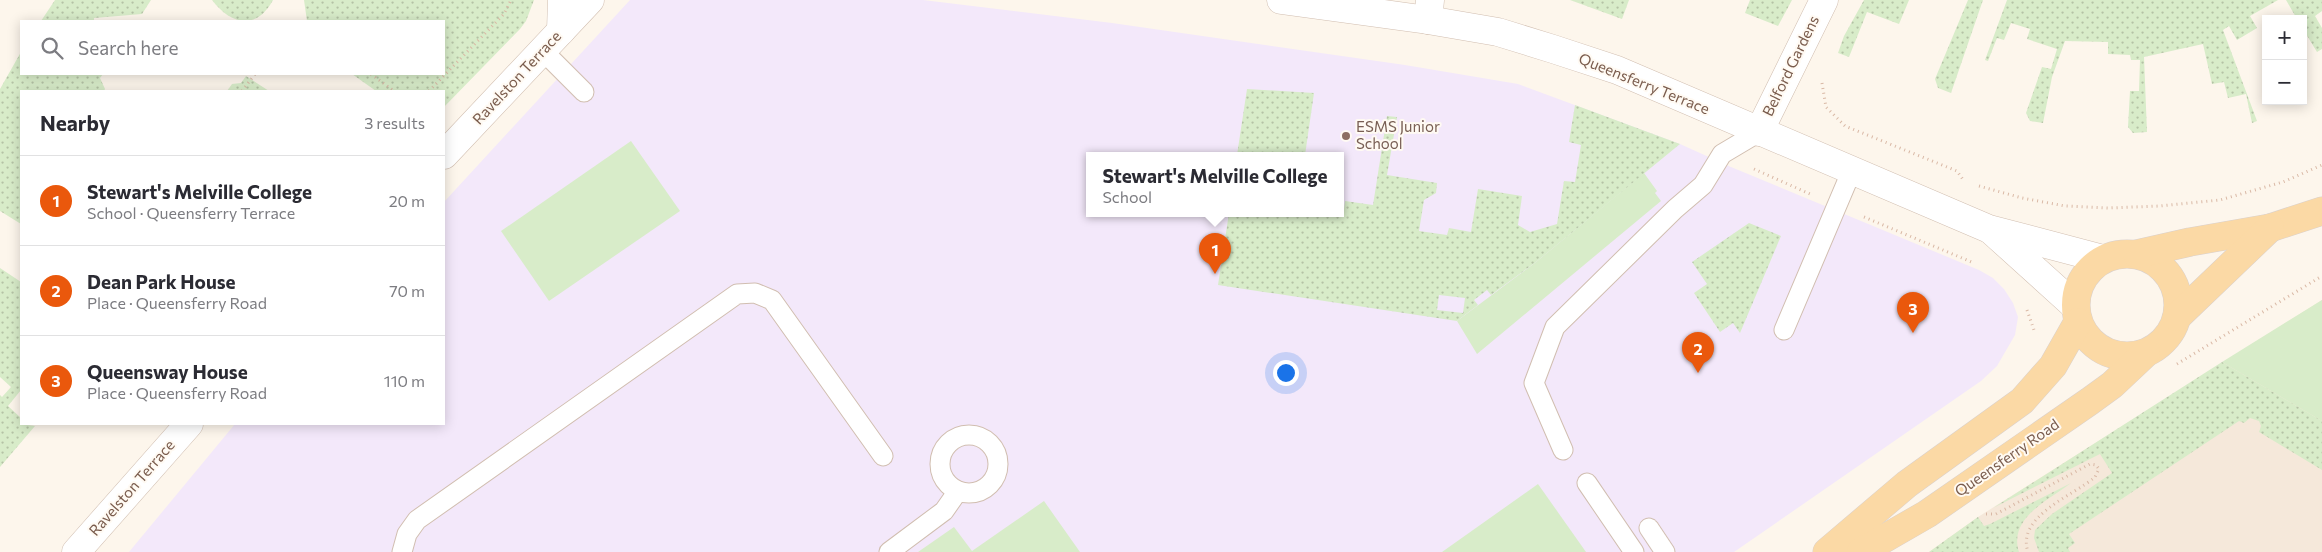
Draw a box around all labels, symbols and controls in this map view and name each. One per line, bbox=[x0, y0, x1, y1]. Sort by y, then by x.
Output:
street label: Belford Gardens bbox=[1758, 12, 1822, 119]
map controls bbox=[2262, 15, 2307, 105]
button: + bbox=[2262, 15, 2307, 60]
search box bbox=[20, 20, 445, 75]
street label: Ravelston Terrace bbox=[468, 27, 564, 128]
icon: search bbox=[38, 34, 66, 62]
text: Search here bbox=[78, 36, 178, 59]
street label: Queensferry Terrace bbox=[1576, 49, 1712, 118]
button: − bbox=[2262, 60, 2307, 105]
text: Nearby bbox=[40, 110, 110, 135]
text: 3 results bbox=[364, 113, 425, 132]
place label: ESMS Junior School bbox=[1356, 117, 1440, 152]
marker: ESMS Junior School bbox=[1340, 130, 1352, 142]
popup bbox=[1086, 152, 1344, 217]
text: Stewart's Melville College bbox=[1102, 164, 1328, 187]
text: Stewart's Melville College bbox=[87, 180, 312, 203]
text: School bbox=[1102, 187, 1152, 206]
text: 1 bbox=[52, 191, 60, 210]
text: 20 m bbox=[389, 191, 425, 210]
text: School · Queensferry Terrace bbox=[87, 203, 295, 222]
pin: 1 bbox=[1199, 233, 1231, 274]
text: Dean Park House bbox=[87, 270, 236, 293]
text: 2 bbox=[51, 281, 61, 300]
text: 70 m bbox=[389, 281, 425, 300]
pin: 3 bbox=[1897, 292, 1929, 333]
text: Place · Queensferry Road bbox=[87, 293, 267, 312]
pin: 2 bbox=[1682, 332, 1714, 373]
text: Queensway House bbox=[87, 360, 248, 383]
your location bbox=[1273, 360, 1299, 386]
text: 3 bbox=[51, 371, 61, 390]
text: 110 m bbox=[384, 371, 425, 390]
text: Place · Queensferry Road bbox=[87, 383, 267, 402]
street label: Queensferry Road bbox=[1951, 415, 2062, 500]
street label: Ravelston Terrace bbox=[85, 436, 178, 539]

